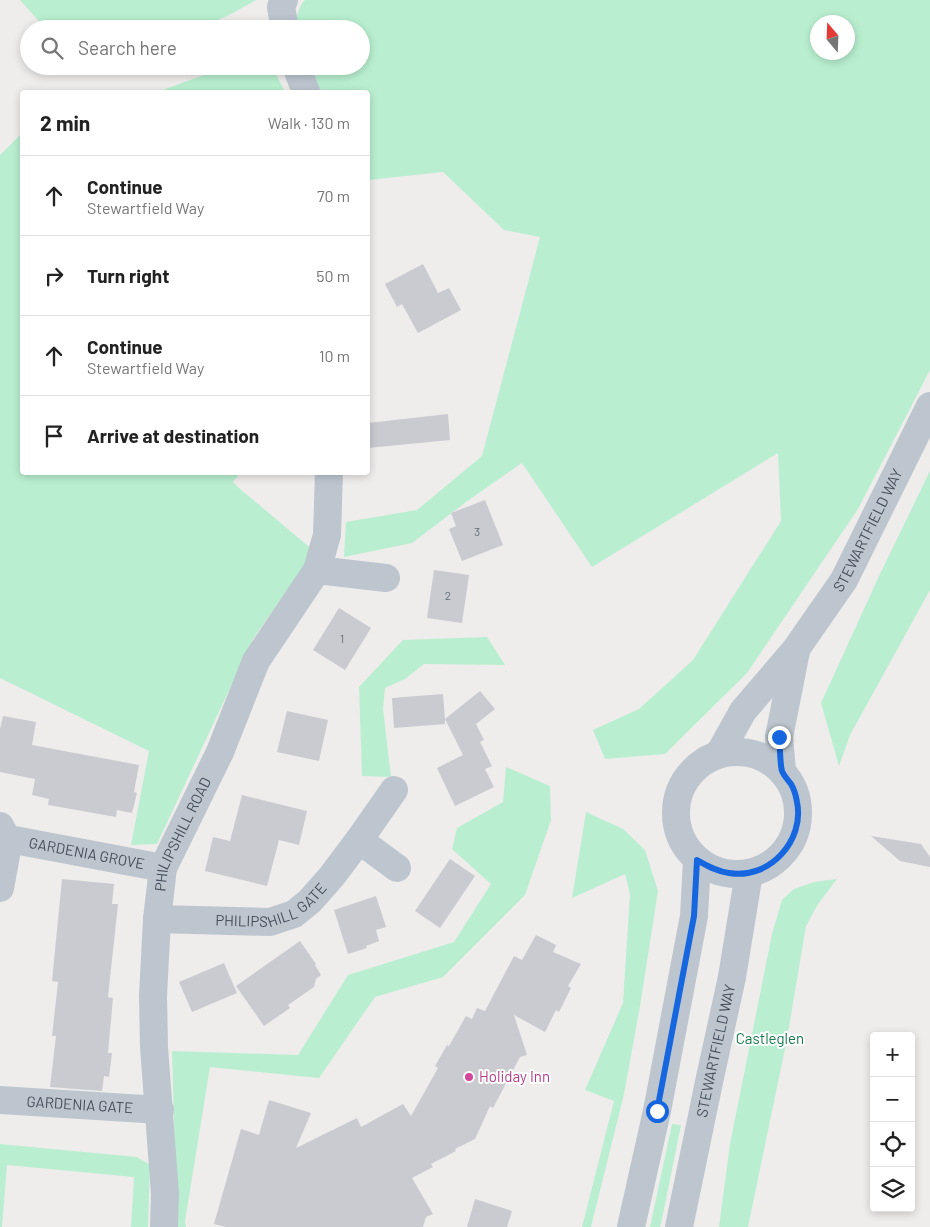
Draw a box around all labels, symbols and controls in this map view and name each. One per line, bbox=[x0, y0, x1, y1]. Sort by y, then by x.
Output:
north arrow bbox=[810, 15, 855, 60]
search box bbox=[20, 20, 370, 75]
icon: search bbox=[38, 34, 66, 62]
text: Search here bbox=[78, 36, 177, 59]
text: 2 min bbox=[40, 110, 90, 135]
text: Walk · 130 m bbox=[268, 113, 350, 132]
text: Continue bbox=[87, 175, 163, 198]
icon: ahead bbox=[40, 182, 68, 210]
text: 70 m bbox=[317, 186, 350, 205]
text: Stewartfield Way bbox=[87, 198, 204, 217]
icon: right bbox=[40, 262, 68, 290]
text: Turn right bbox=[87, 264, 169, 287]
text: 50 m bbox=[316, 266, 350, 285]
text: Continue bbox=[87, 335, 163, 358]
icon: ahead bbox=[40, 342, 68, 370]
text: 10 m bbox=[319, 346, 350, 365]
text: Stewartfield Way bbox=[87, 358, 204, 377]
icon: arrive bbox=[40, 422, 68, 450]
text: Arrive at destination bbox=[87, 424, 259, 447]
street label: STEWARTFIELD WAY bbox=[829, 465, 906, 595]
house number: 3 bbox=[474, 524, 480, 538]
house number: 2 bbox=[445, 588, 451, 602]
house number: 1 bbox=[340, 631, 344, 645]
route end bbox=[768, 726, 791, 749]
street label: PHILIPSHILL ROAD bbox=[150, 774, 214, 892]
street label: GARDENIA GROVE bbox=[28, 833, 146, 872]
street label: PHILIPSHILL GATE bbox=[215, 879, 330, 930]
street label: STEWARTFIELD WAY bbox=[692, 982, 738, 1119]
park label: Castleglen bbox=[736, 1029, 804, 1047]
map controls bbox=[870, 1032, 915, 1212]
button: + bbox=[870, 1032, 915, 1077]
place label: Holiday Inn bbox=[479, 1067, 550, 1085]
marker: Holiday Inn bbox=[463, 1071, 475, 1083]
button: − bbox=[870, 1077, 915, 1122]
street label: GARDENIA GATE bbox=[26, 1092, 134, 1116]
route start bbox=[646, 1100, 669, 1123]
button: locate bbox=[870, 1122, 915, 1167]
button: layers bbox=[870, 1167, 915, 1212]

